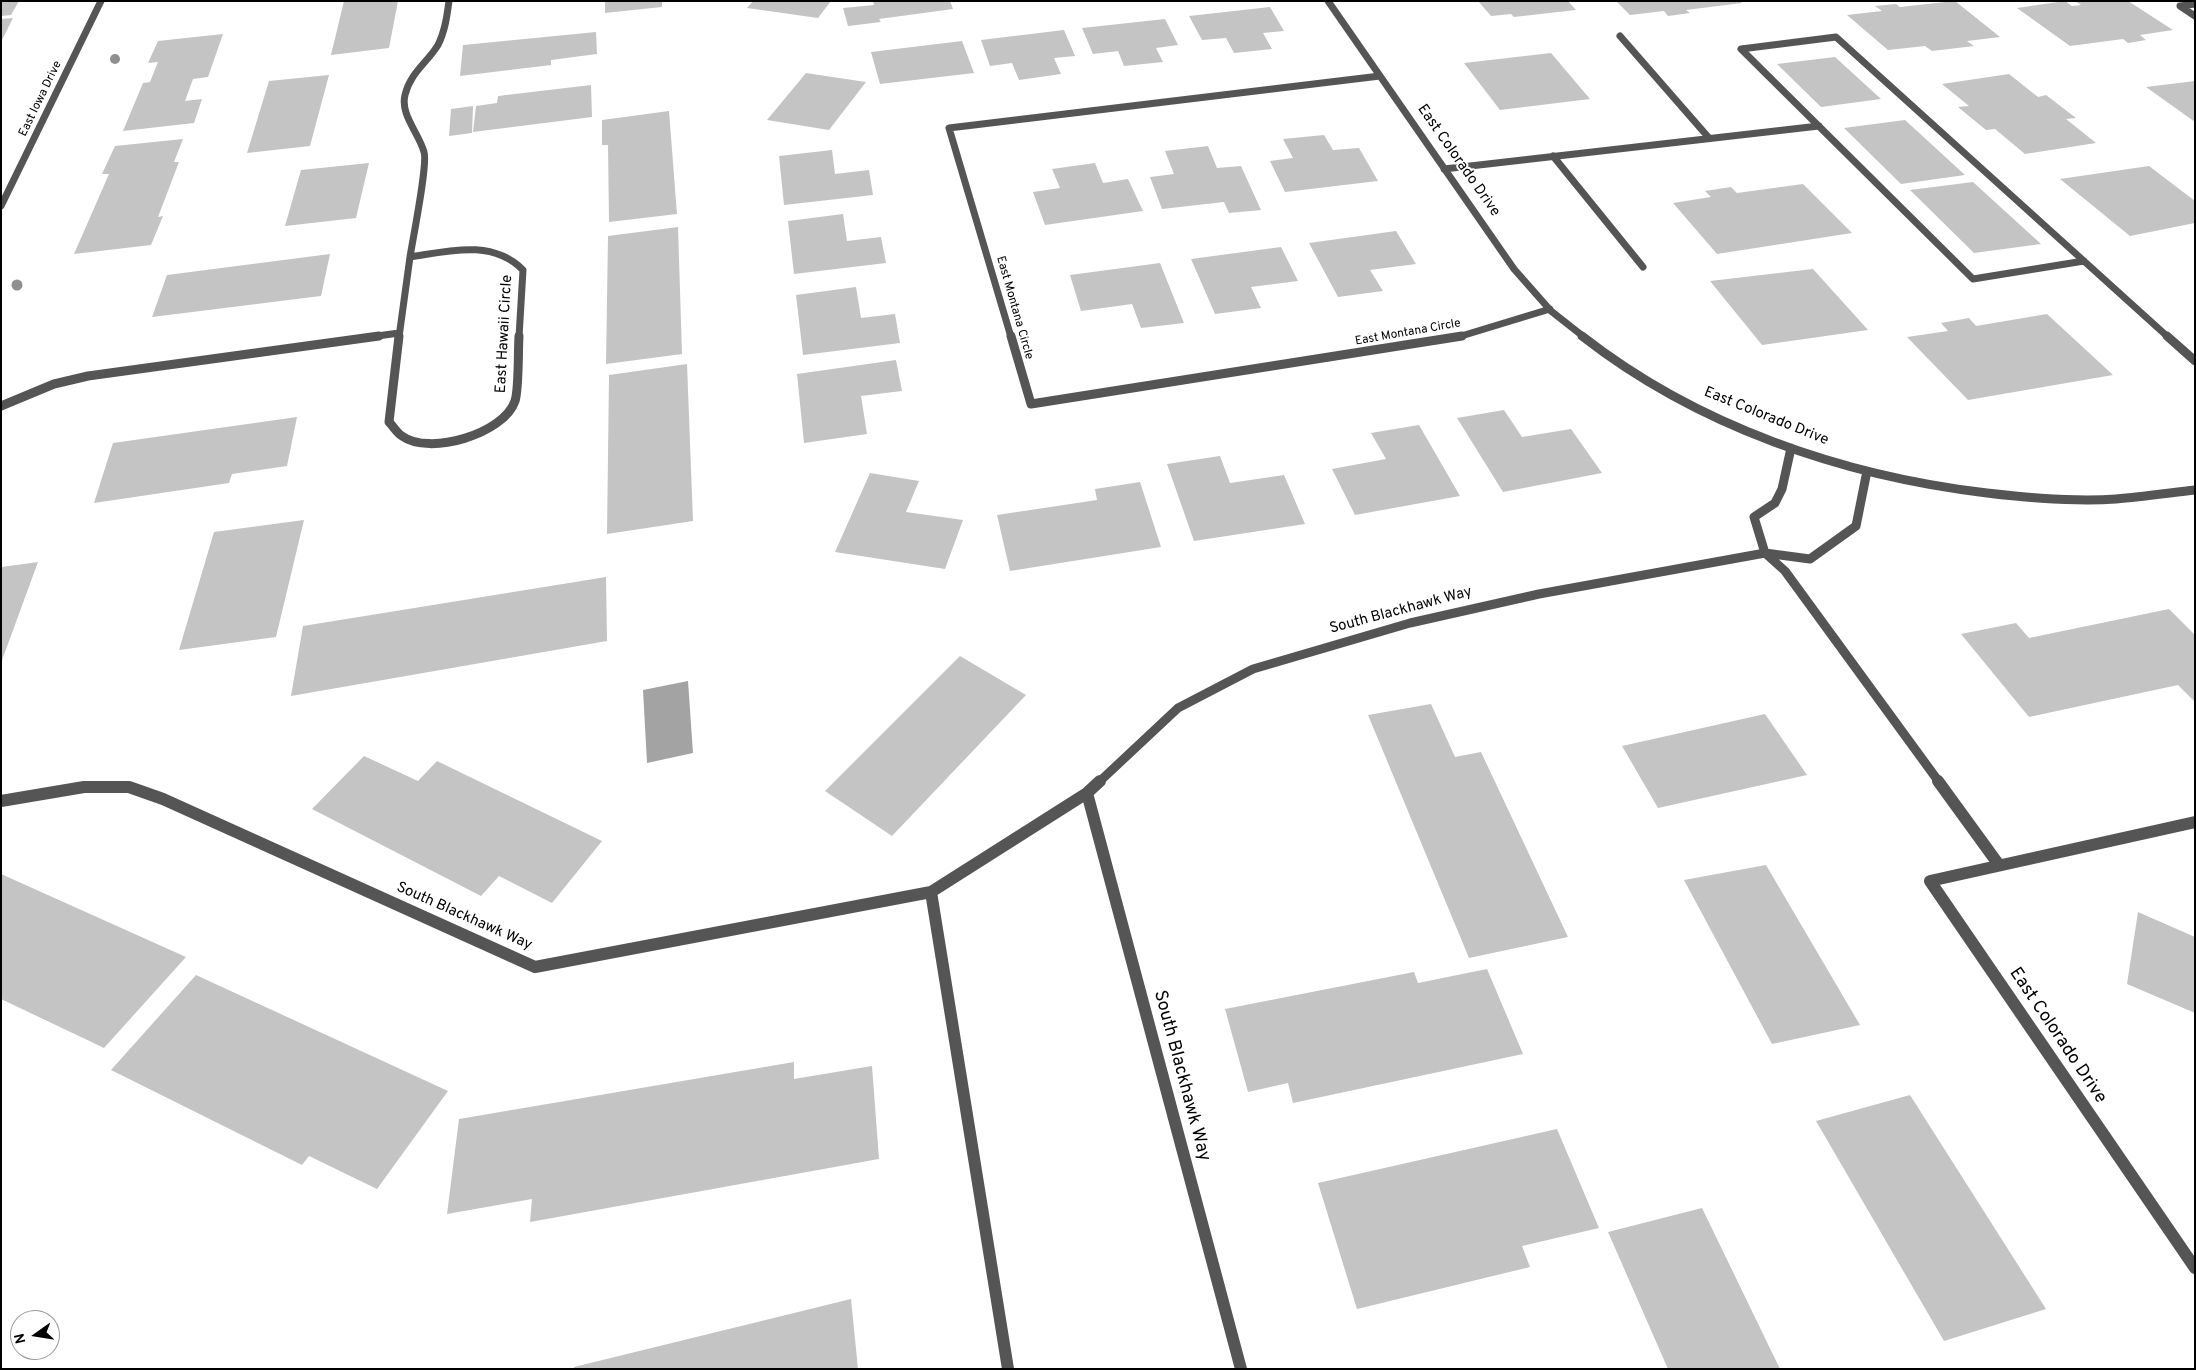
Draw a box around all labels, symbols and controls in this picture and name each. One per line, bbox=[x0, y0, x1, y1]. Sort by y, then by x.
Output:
street label: East Iowa Drive bbox=[16, 59, 66, 139]
street label: East Colorado Drive bbox=[1413, 101, 1503, 221]
street label: East Montana Circle bbox=[992, 255, 1036, 361]
street label: East Hawaii Circle bbox=[493, 274, 517, 394]
street label: East Montana Circle bbox=[1354, 317, 1462, 349]
street label: East Colorado Drive bbox=[1701, 384, 1831, 450]
street label: South Blackhawk Way bbox=[1328, 583, 1474, 639]
street label: South Blackhawk Way bbox=[393, 879, 535, 955]
street label: East Colorado Drive bbox=[2004, 964, 2110, 1108]
street label: South Blackhawk Way bbox=[1148, 988, 1214, 1164]
north arrow bbox=[10, 1310, 60, 1360]
text: N bbox=[11, 1331, 30, 1345]

